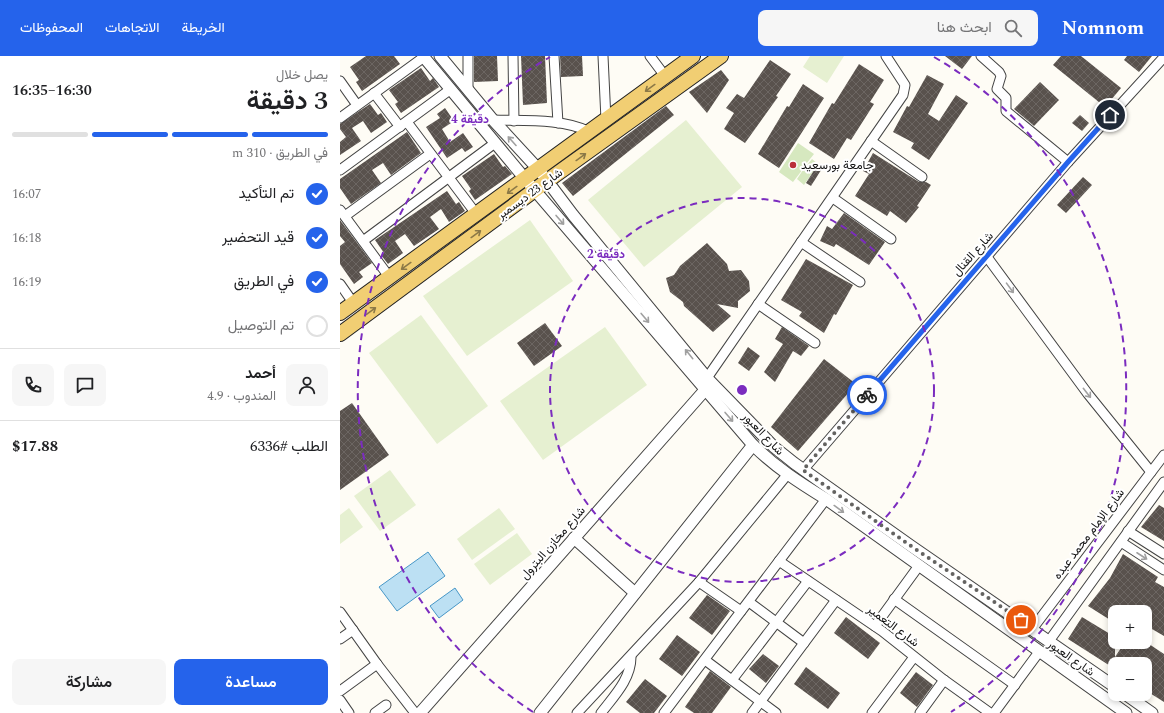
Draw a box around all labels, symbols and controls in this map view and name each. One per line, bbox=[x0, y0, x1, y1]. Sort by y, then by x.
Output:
search box bbox=[758, 10, 1038, 46]
text: Nomnom bbox=[1062, 14, 1144, 43]
text: ابحث هنا bbox=[937, 16, 992, 39]
text: المحفوظات bbox=[20, 17, 83, 38]
text: الاتجاهات bbox=[105, 17, 159, 38]
text: الخريطة bbox=[181, 17, 225, 38]
icon: search bbox=[1002, 17, 1024, 39]
text: يصل خلال bbox=[276, 65, 328, 85]
text: 16:30–16:35 bbox=[12, 79, 92, 102]
text: 3 دقيقة bbox=[247, 81, 328, 121]
one-way arrow bbox=[645, 83, 656, 92]
pin bbox=[1093, 98, 1127, 132]
icon: home bbox=[1099, 104, 1121, 126]
text: 4 دقيقة bbox=[451, 110, 489, 129]
one-way arrow bbox=[508, 136, 517, 146]
text: في الطريق · 310 m bbox=[232, 143, 328, 163]
one-way arrow bbox=[575, 153, 586, 161]
place label: جامعة بورسعيد bbox=[801, 156, 874, 175]
marker: جامعة بورسعيد bbox=[788, 160, 798, 170]
street label: شارع 23 ديسمبر bbox=[492, 164, 567, 225]
text: تم التأكيد bbox=[239, 182, 294, 205]
icon: check bbox=[306, 183, 328, 205]
text: 16:07 bbox=[12, 184, 41, 204]
one-way arrow bbox=[506, 186, 517, 194]
one-way arrow bbox=[555, 214, 564, 225]
text: قيد التحضير bbox=[222, 226, 294, 249]
icon: check bbox=[306, 227, 328, 249]
street label: شارع القنال bbox=[948, 227, 998, 281]
text: 16:18 bbox=[12, 228, 41, 248]
one-way arrow bbox=[470, 229, 481, 238]
text: 2 دقيقة bbox=[587, 245, 625, 264]
one-way arrow bbox=[401, 262, 412, 270]
text: في الطريق bbox=[234, 270, 294, 293]
icon: check bbox=[306, 271, 328, 293]
text: 16:19 bbox=[12, 272, 41, 292]
one-way arrow bbox=[1006, 283, 1014, 294]
one-way arrow bbox=[366, 307, 377, 315]
one-way arrow bbox=[640, 313, 649, 324]
text: تم التوصيل bbox=[228, 314, 294, 337]
one-way arrow bbox=[685, 349, 693, 360]
text: أحمد bbox=[245, 362, 276, 385]
button: phone bbox=[12, 364, 54, 406]
button: chat bbox=[64, 364, 106, 406]
button: person bbox=[286, 364, 328, 406]
courier bbox=[847, 375, 887, 415]
centre of rings bbox=[735, 383, 749, 397]
icon: bike bbox=[856, 384, 878, 406]
text: المندوب · 4.9 bbox=[207, 386, 276, 406]
one-way arrow bbox=[1083, 387, 1092, 398]
street label: شارع العبور bbox=[737, 407, 789, 460]
one-way arrow bbox=[724, 412, 733, 422]
text: $17.88 bbox=[12, 435, 58, 458]
text: الطلب #6336 bbox=[250, 435, 328, 458]
street label: شارع الإمام محمد عبده bbox=[1048, 484, 1130, 584]
street label: شارع مخازن البترول bbox=[516, 502, 590, 584]
one-way arrow bbox=[833, 505, 844, 513]
one-way arrow bbox=[1136, 552, 1147, 560]
street label: شارع التعمير bbox=[862, 600, 923, 652]
pin bbox=[1004, 603, 1038, 637]
map controls bbox=[1108, 605, 1152, 701]
button: + bbox=[1108, 605, 1152, 649]
icon: bag bbox=[1010, 609, 1032, 631]
street label: شارع العبور bbox=[1043, 634, 1099, 681]
button: − bbox=[1108, 657, 1152, 701]
button: مشاركة bbox=[12, 659, 166, 705]
button: مساعدة bbox=[174, 659, 328, 705]

